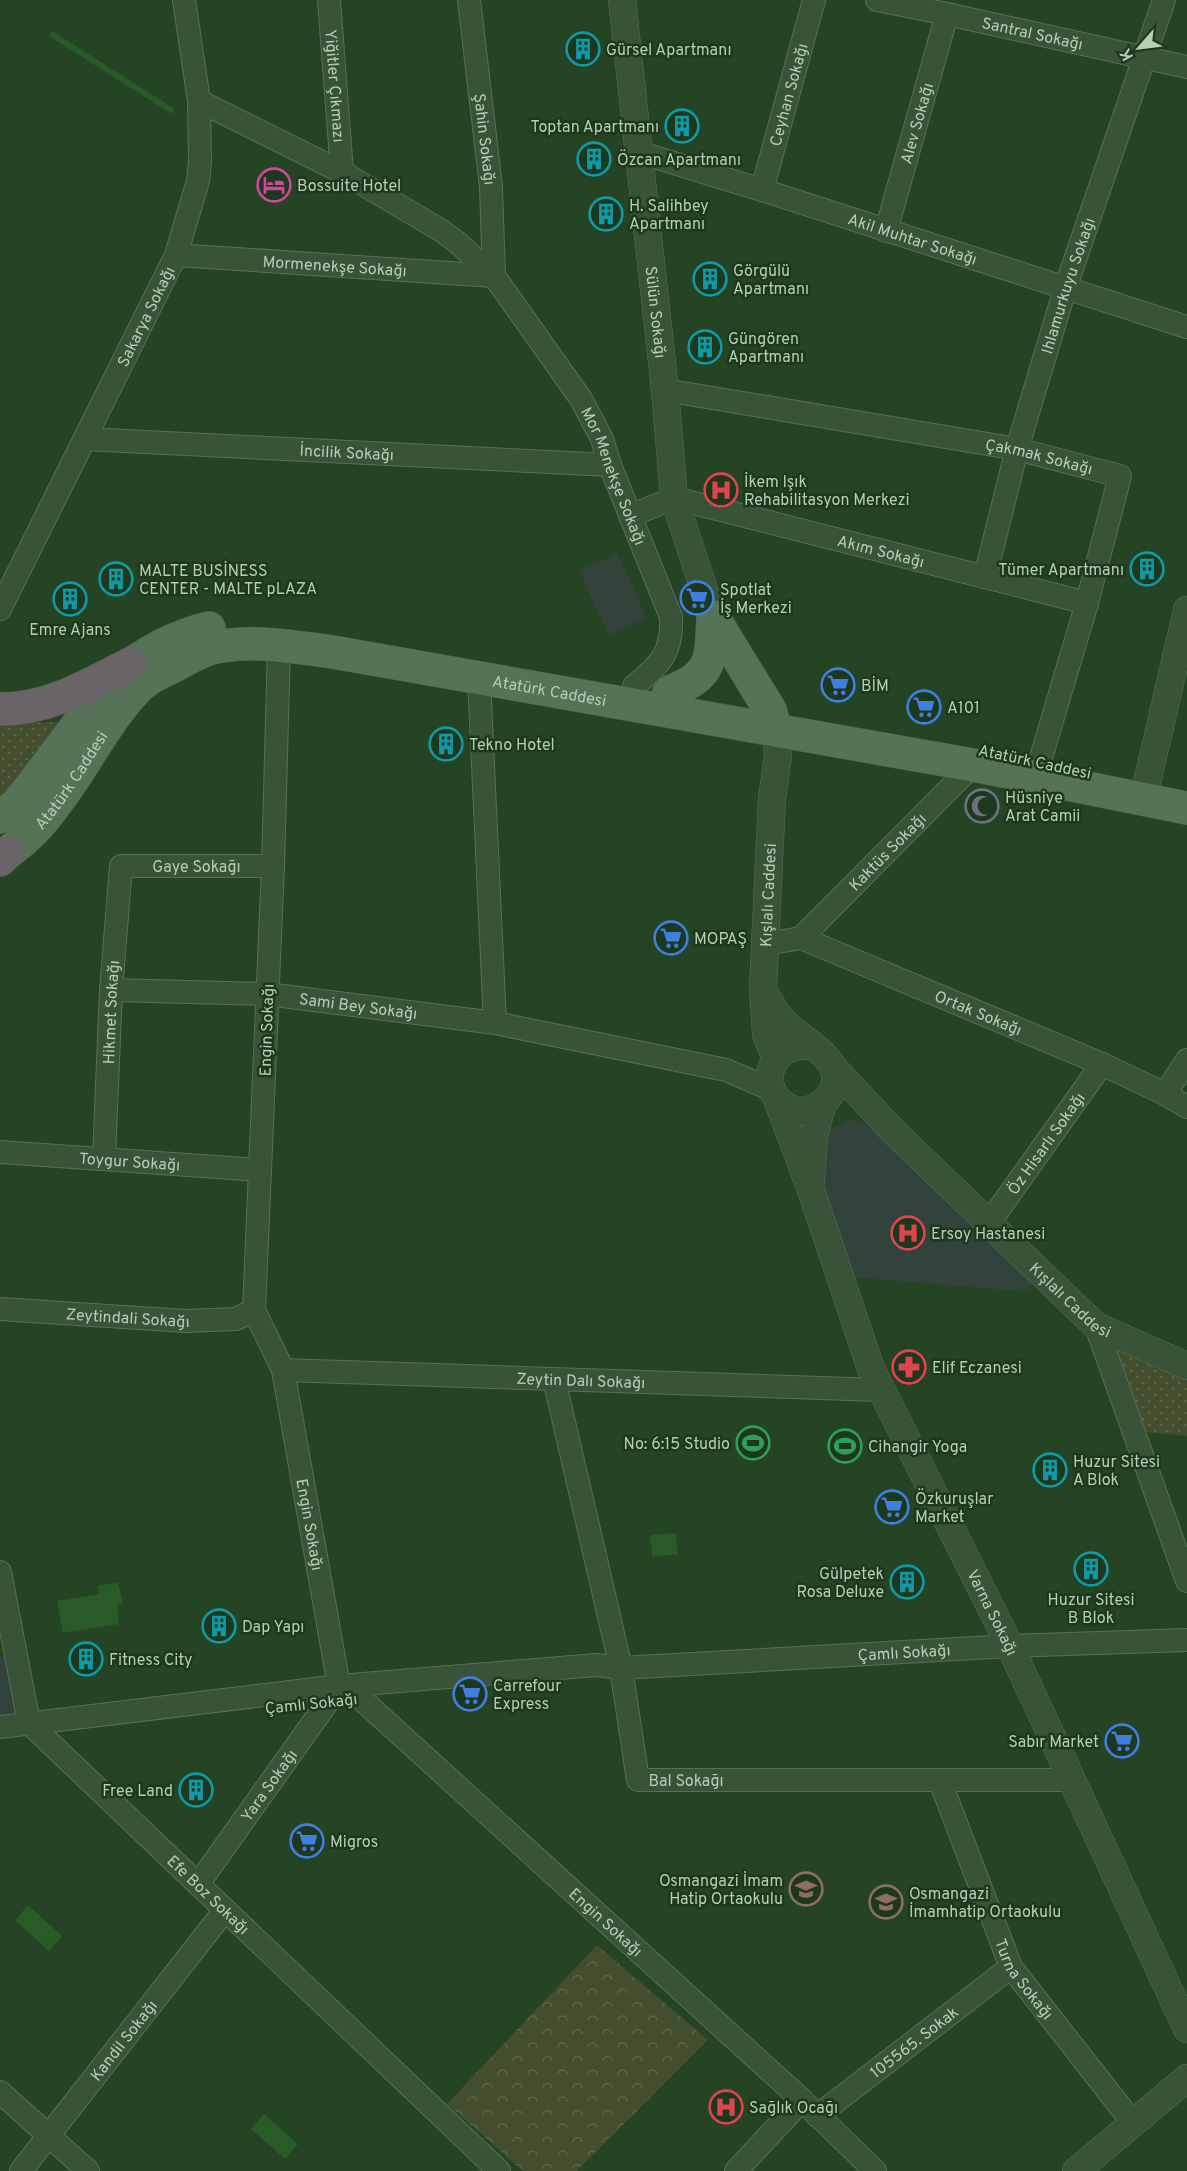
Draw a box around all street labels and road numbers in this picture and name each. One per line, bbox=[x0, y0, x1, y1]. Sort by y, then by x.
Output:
street label: Santral Sokağı bbox=[980, 14, 1085, 56]
street label: Yiğitler Çıkmazı bbox=[319, 29, 348, 143]
street label: Ceyhan Sokağı bbox=[766, 41, 814, 149]
street label: Alev Sokağı bbox=[897, 81, 939, 167]
street label: Şahin Sokağı bbox=[468, 92, 499, 186]
street label: Akil Muhtar Sokağı bbox=[845, 210, 979, 271]
street label: Ihlamurkuyu Sokağı bbox=[1038, 215, 1101, 357]
street label: Mormenekşe Sokağı bbox=[262, 253, 407, 282]
street label: Sakarya Sokağı bbox=[114, 264, 181, 371]
street label: Sülün Sokağı bbox=[639, 265, 669, 360]
street label: Mor Menekşe Sokağı bbox=[575, 404, 649, 548]
street label: Çakmak Sokağı bbox=[984, 436, 1095, 480]
street label: İncilik Sokağı bbox=[299, 441, 394, 466]
street label: Akım Sokağı bbox=[835, 532, 926, 573]
street label: Atatürk Caddesi bbox=[491, 672, 608, 712]
street label: Atatürk Caddesi bbox=[31, 728, 113, 835]
street label: Atatürk Caddesi bbox=[976, 741, 1093, 785]
street label: Kaktüs Sokağı bbox=[846, 810, 931, 896]
street label: Kışlalı Caddesi bbox=[757, 843, 782, 948]
street label: Gaye Sokağı bbox=[152, 858, 241, 878]
street label: Hikmet Sokağı bbox=[100, 960, 125, 1065]
street label: Engin Sokağı bbox=[256, 983, 280, 1077]
street label: Ortak Sokağı bbox=[931, 987, 1025, 1041]
street label: Sami Bey Sokağı bbox=[298, 990, 418, 1025]
street label: Öz Hisarlı Sokağı bbox=[1003, 1089, 1091, 1199]
street label: Toygur Sokağı bbox=[78, 1149, 181, 1176]
street label: Kışlalı Caddesi bbox=[1024, 1259, 1114, 1343]
street label: Zeytindali Sokağı bbox=[65, 1305, 190, 1333]
street label: Zeytin Dalı Sokağı bbox=[516, 1370, 646, 1394]
street label: Engin Sokağı bbox=[290, 1477, 326, 1572]
street label: Varna Sokağı bbox=[961, 1567, 1021, 1659]
street label: Çamlı Sokağı bbox=[857, 1641, 951, 1667]
street label: Çamlı Sokağı bbox=[264, 1690, 358, 1720]
street label: Yara Sokağı bbox=[238, 1746, 303, 1826]
street label: Bal Sokağı bbox=[648, 1772, 724, 1792]
street label: Efe Boz Sokağı bbox=[162, 1852, 253, 1940]
street label: Engin Sokağı bbox=[564, 1885, 646, 1962]
street label: Turna Sokağı bbox=[989, 1936, 1057, 2025]
street label: Kandil Sokağı bbox=[87, 1997, 163, 2086]
street label: 105565. Sokak bbox=[867, 2003, 963, 2084]

